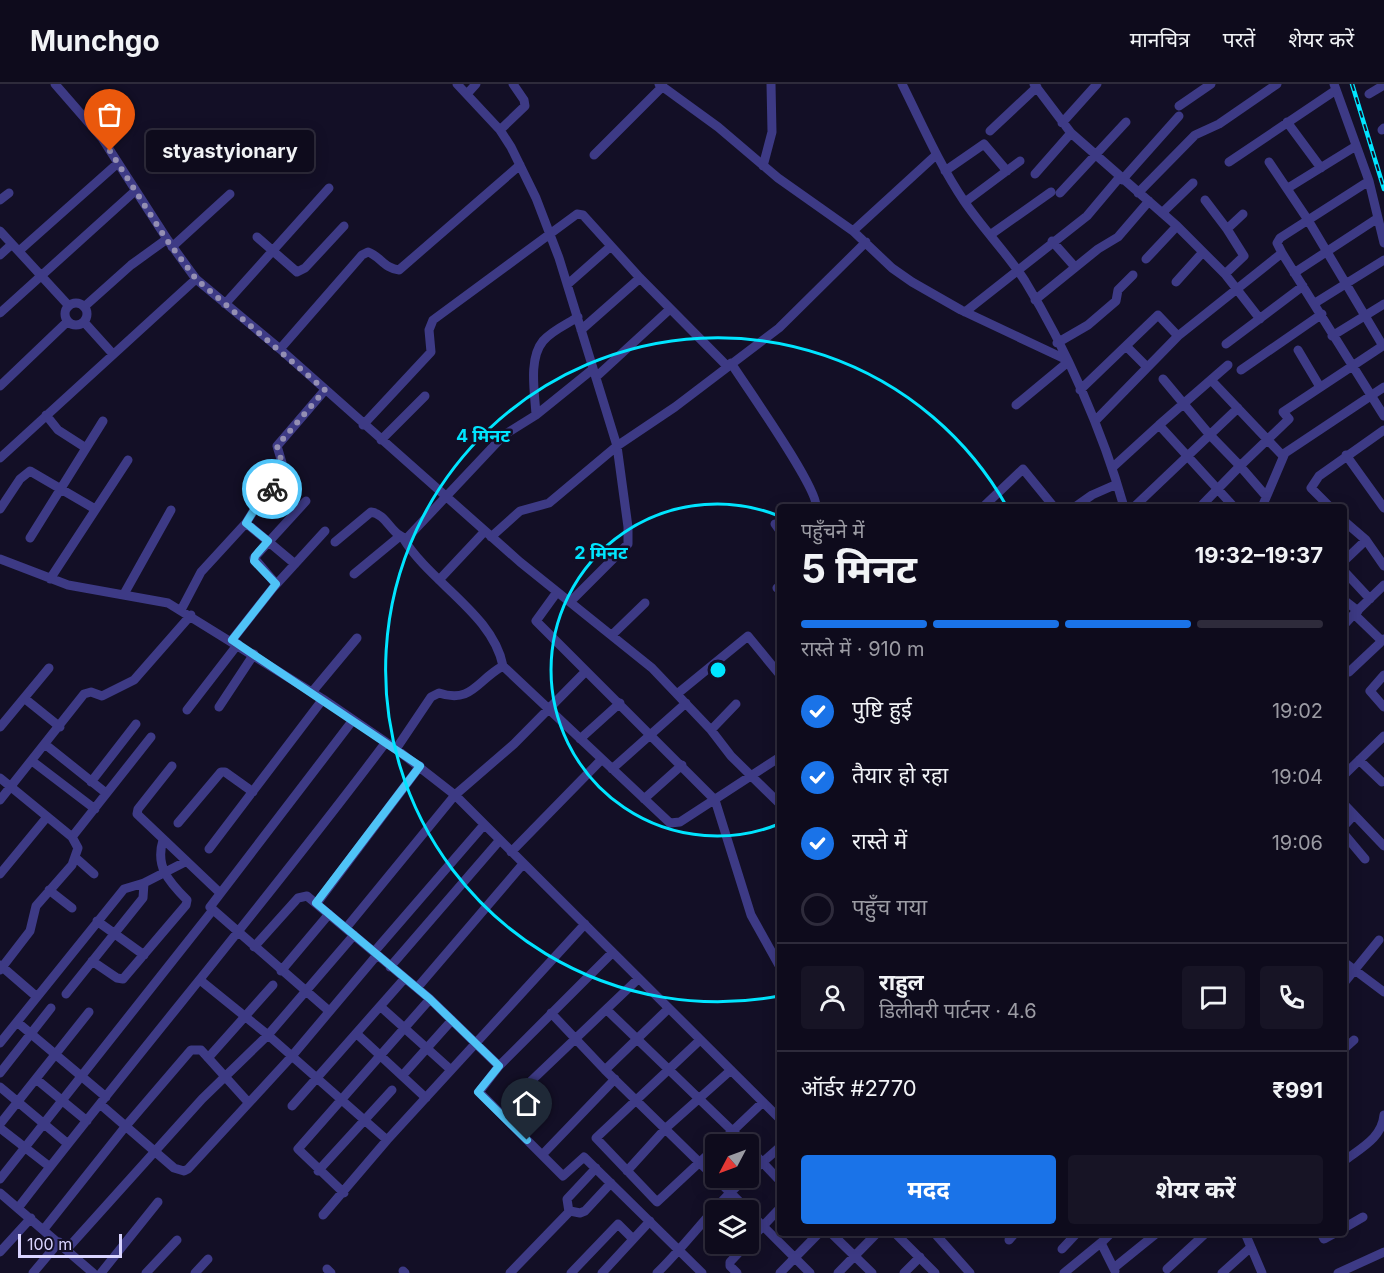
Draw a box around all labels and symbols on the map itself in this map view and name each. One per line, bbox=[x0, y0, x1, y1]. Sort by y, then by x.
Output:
pin bbox=[84, 89, 135, 151]
callout: styastyionary bbox=[146, 130, 314, 172]
text: 4 मिनट bbox=[456, 425, 510, 446]
courier bbox=[242, 459, 302, 519]
text: 2 मिनट bbox=[574, 542, 628, 563]
centre of rings bbox=[708, 660, 728, 680]
pin bbox=[501, 1078, 552, 1140]
north arrow bbox=[705, 1134, 759, 1188]
scale bar bbox=[18, 1231, 122, 1258]

